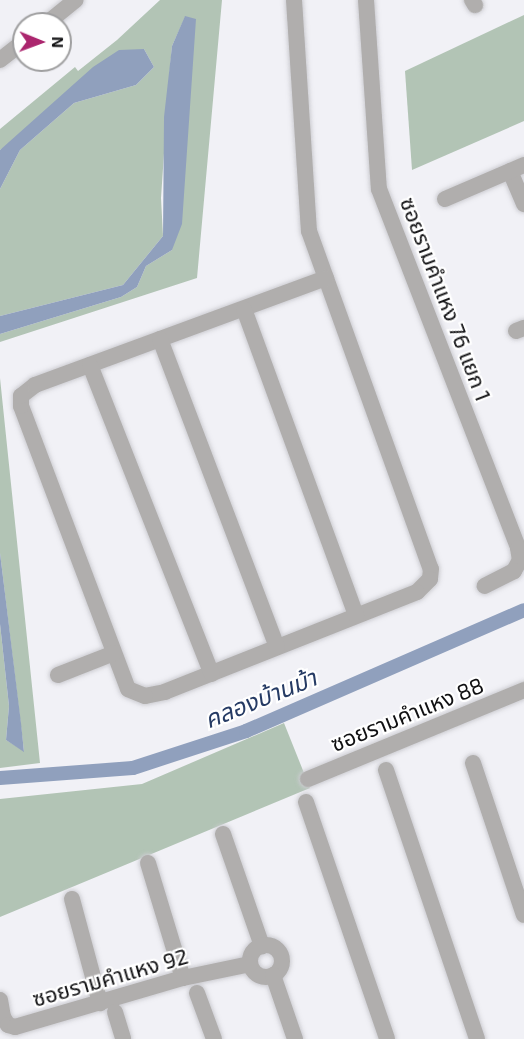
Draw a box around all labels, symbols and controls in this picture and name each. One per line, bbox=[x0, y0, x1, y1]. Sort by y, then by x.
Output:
north arrow bbox=[12, 12, 72, 72]
text: N bbox=[49, 36, 68, 48]
street label: ซอยรามคำแหง 76 แยก 1 bbox=[395, 193, 497, 405]
water label: คลองบ้านม้า bbox=[200, 662, 320, 734]
street label: ซอยรามคำแหง 88 bbox=[327, 671, 487, 757]
street label: ซอยรามคําแหง 92 bbox=[29, 942, 191, 1012]

